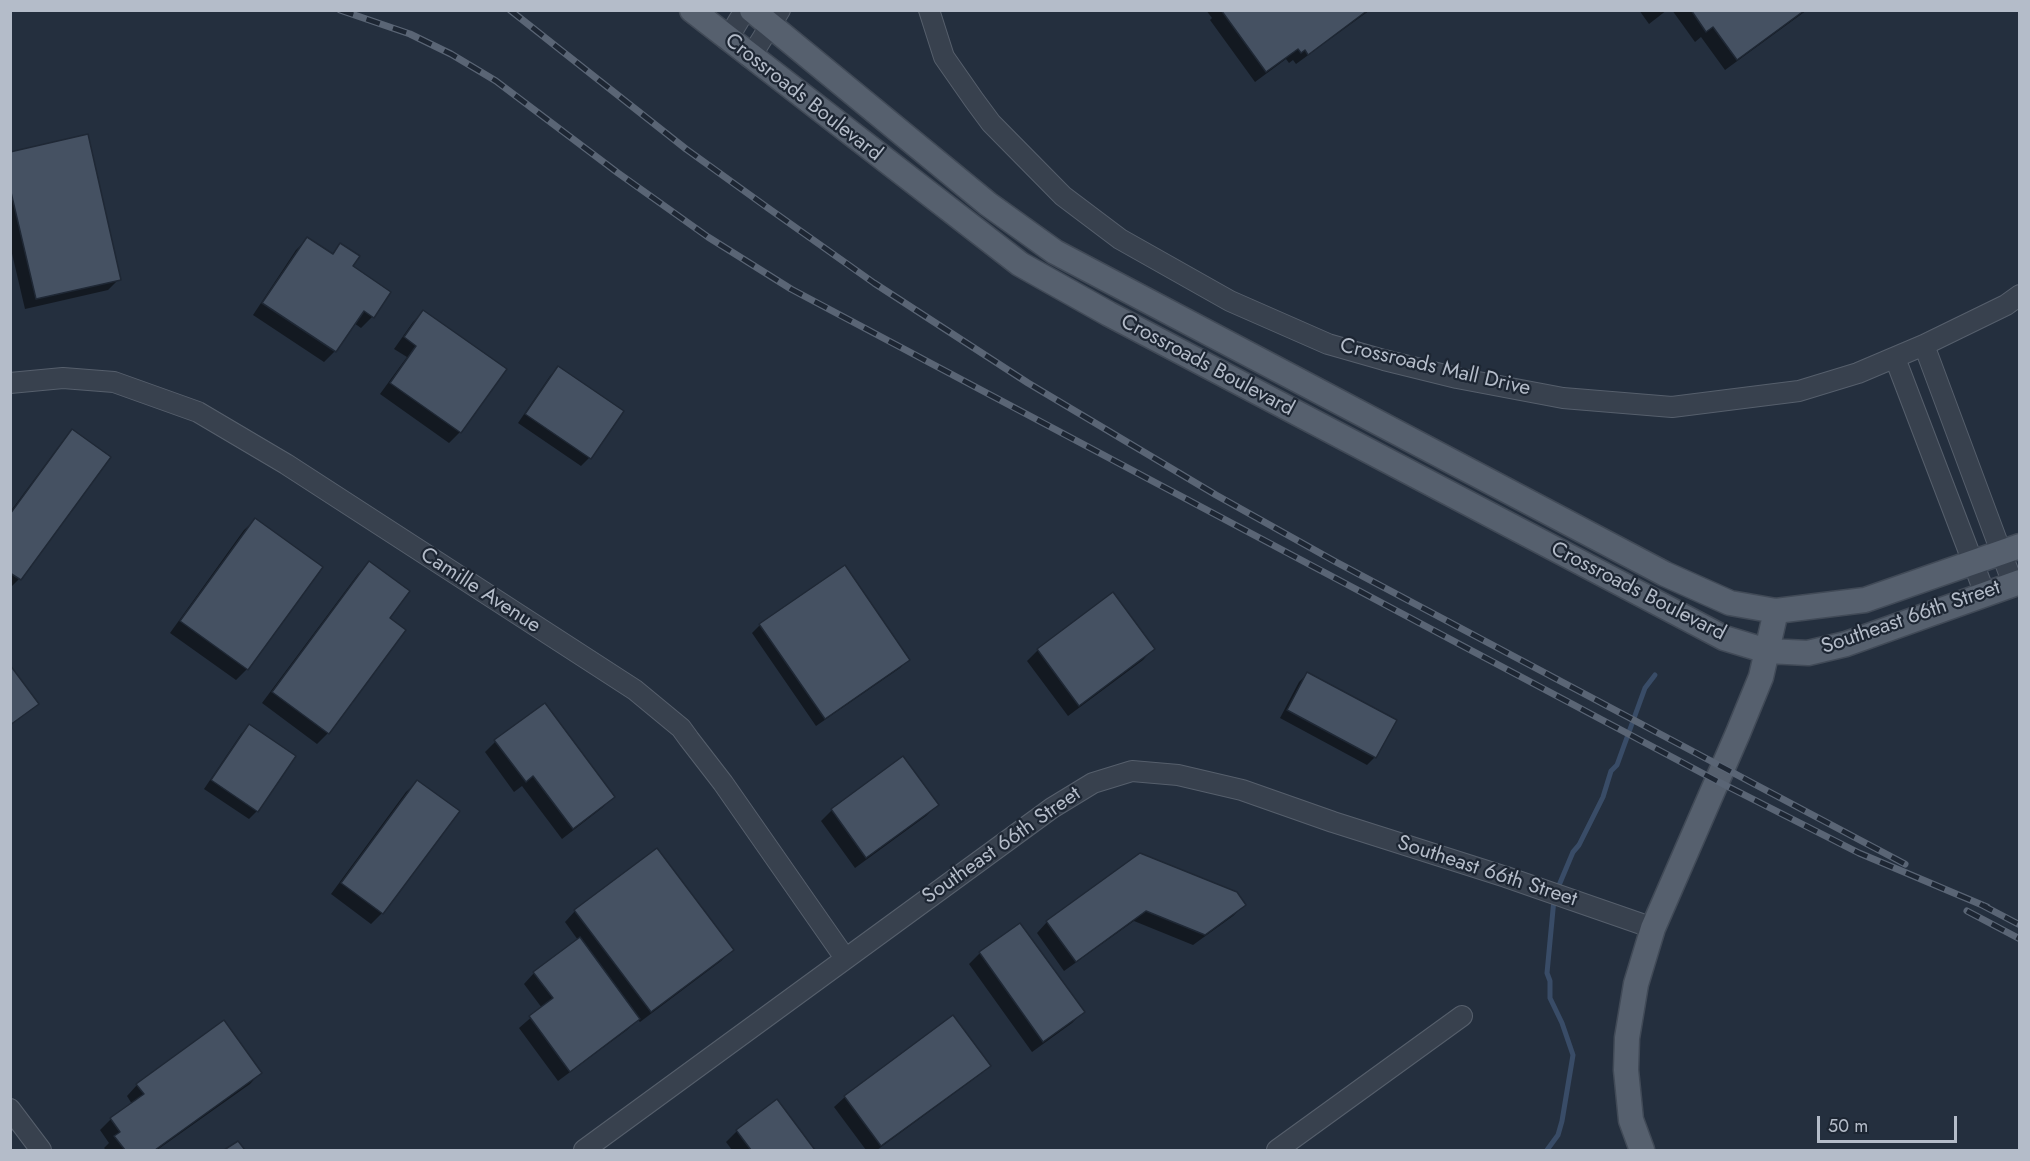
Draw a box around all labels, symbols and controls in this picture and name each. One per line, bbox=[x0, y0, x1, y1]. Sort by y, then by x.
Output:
street label: Crossroads Boulevard bbox=[719, 29, 887, 167]
street label: Crossroads Boulevard bbox=[1116, 310, 1298, 422]
street label: Crossroads Mall Drive bbox=[1337, 334, 1533, 402]
street label: Crossroads Boulevard bbox=[1546, 537, 1730, 647]
street label: Camille Avenue bbox=[415, 543, 545, 639]
street label: Southeast 66th Street bbox=[1818, 576, 2004, 660]
street label: Southeast 66th Street bbox=[918, 782, 1086, 910]
street label: Southeast 66th Street bbox=[1394, 831, 1580, 913]
scale bar bbox=[1820, 1104, 1960, 1142]
text: 50 m bbox=[1828, 1113, 1868, 1139]

